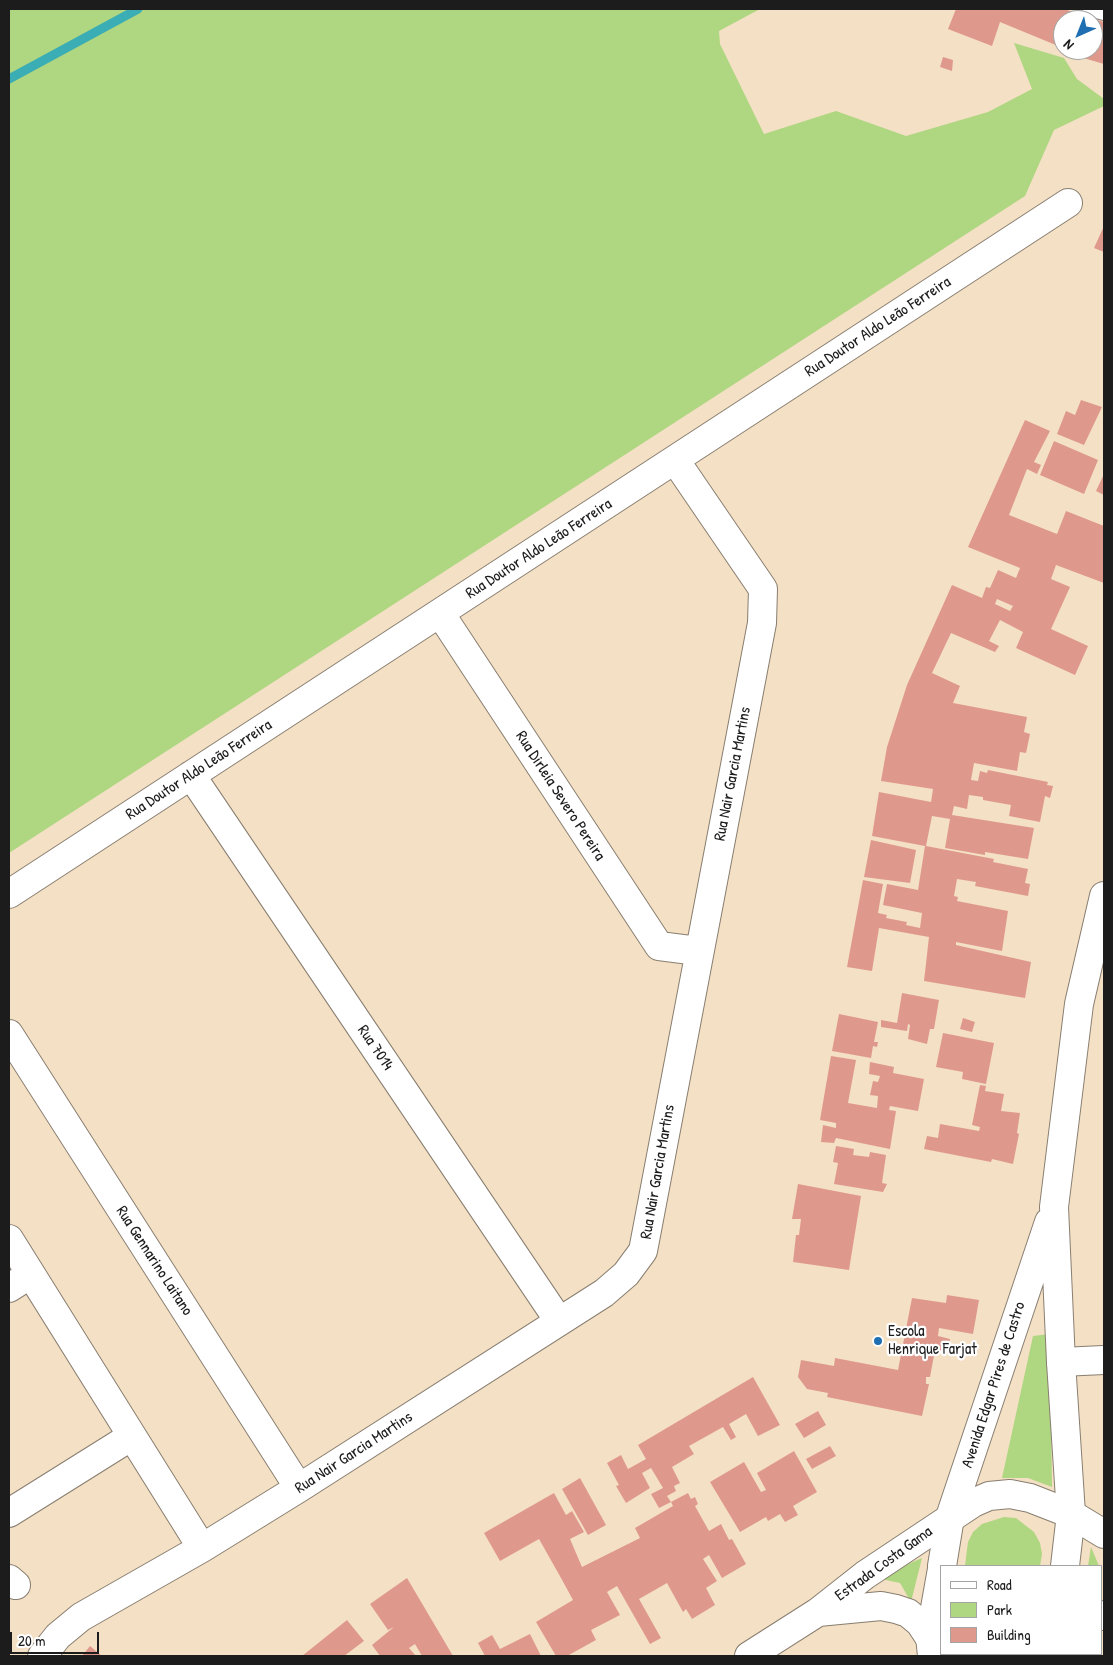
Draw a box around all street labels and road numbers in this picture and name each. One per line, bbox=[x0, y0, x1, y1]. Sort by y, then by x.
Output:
street label: Rua Doutor Aldo Leão Ferreira bbox=[801, 273, 955, 381]
street label: Rua Doutor Aldo Leão Ferreira bbox=[462, 495, 616, 603]
street label: Rua Nair Garcia Martins bbox=[711, 705, 755, 843]
street label: Rua Doutor Aldo Leão Ferreira bbox=[122, 716, 276, 824]
street label: Rua Dirleia Severo Pereira bbox=[511, 728, 609, 864]
street label: Rua 7014 bbox=[353, 1022, 397, 1074]
street label: Rua Nair Garcia Martins bbox=[637, 1103, 679, 1241]
street label: Rua Gennarino Laitano bbox=[111, 1203, 197, 1319]
street label: Avenida Edgar Pires de Castro bbox=[958, 1300, 1030, 1470]
street label: Rua Nair Garcia Martins bbox=[292, 1408, 416, 1498]
street label: Estrada Costa Gama bbox=[832, 1522, 936, 1606]

